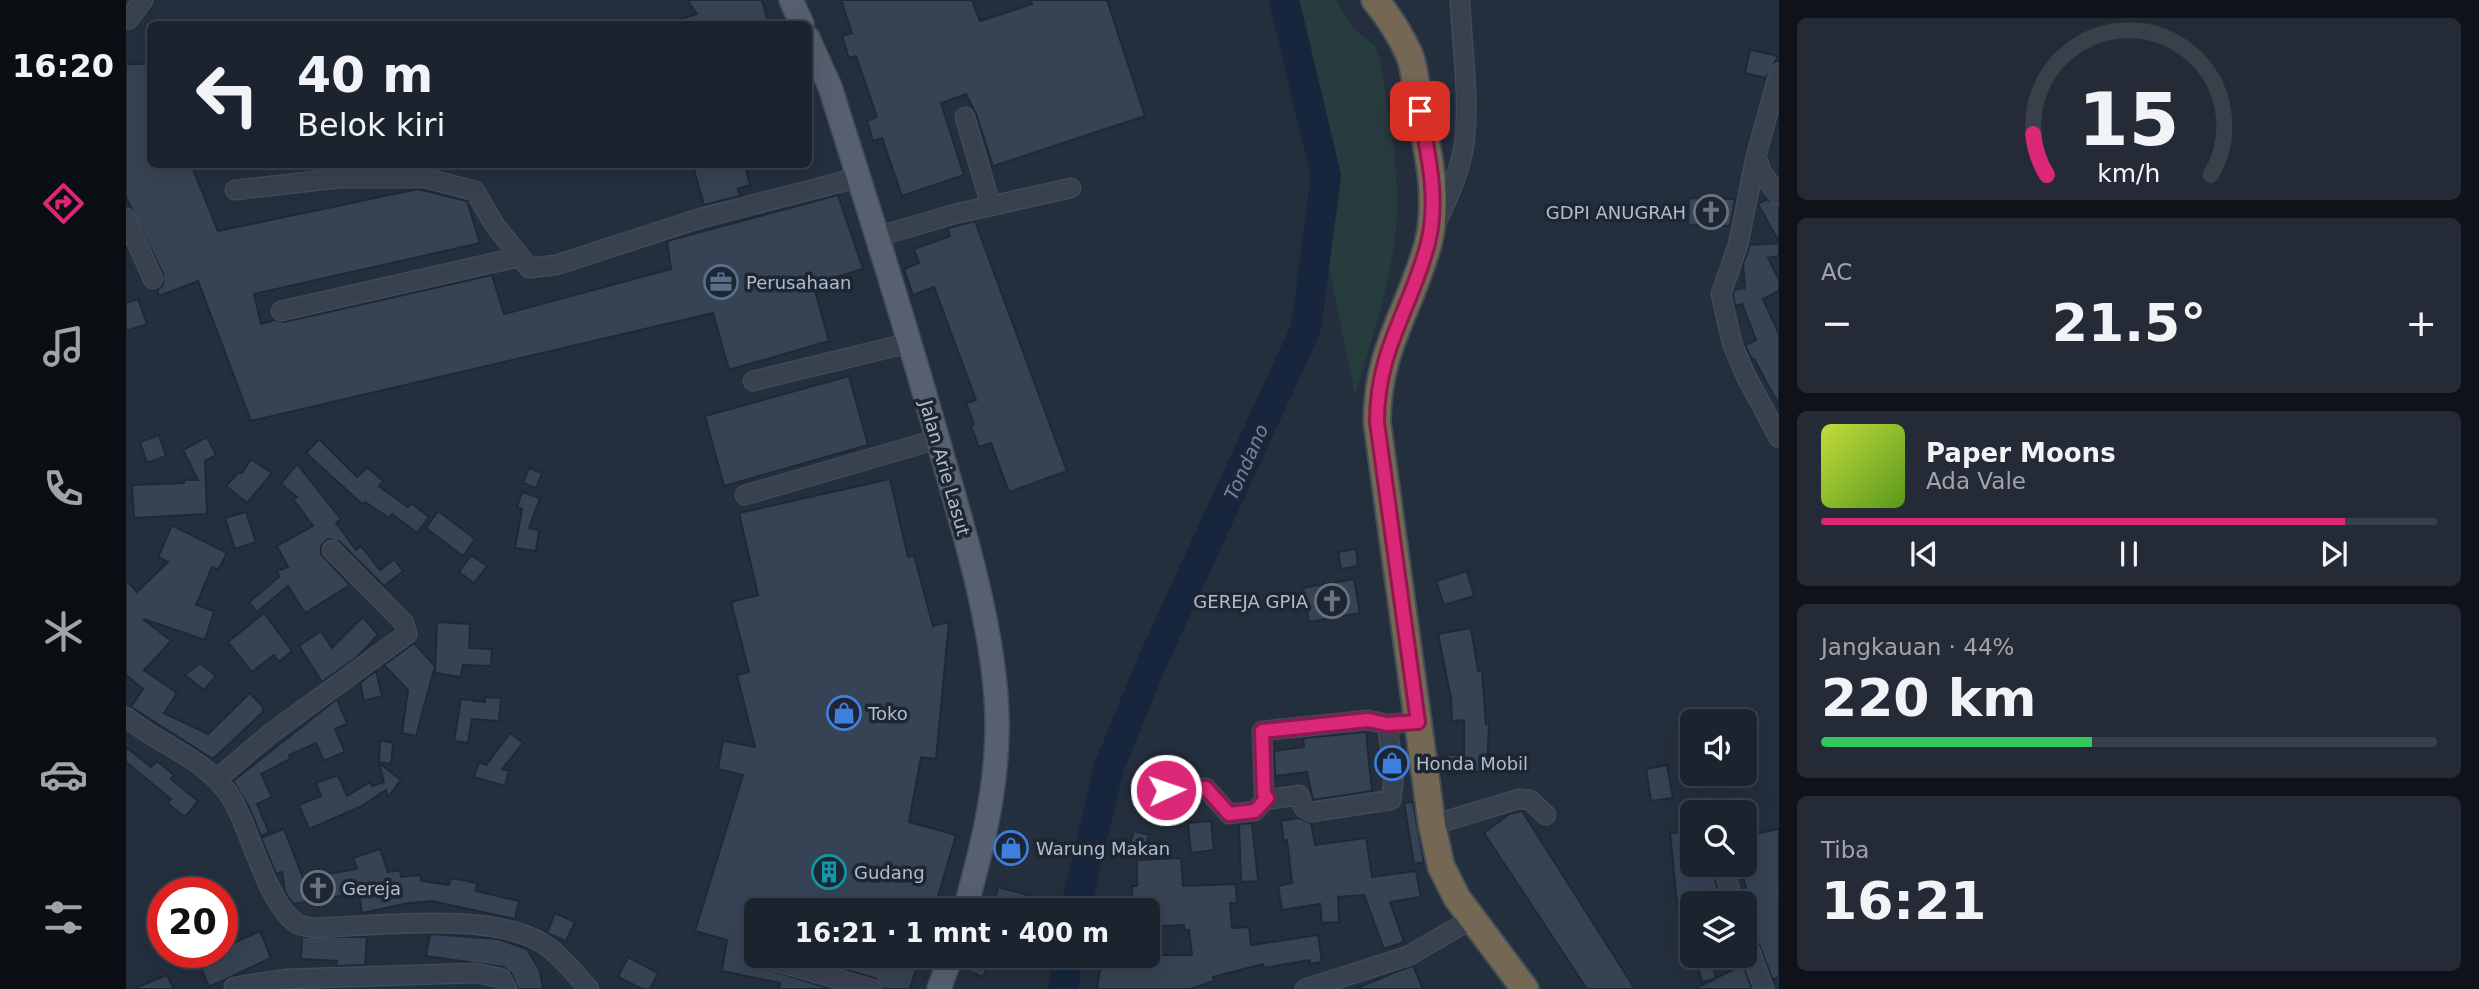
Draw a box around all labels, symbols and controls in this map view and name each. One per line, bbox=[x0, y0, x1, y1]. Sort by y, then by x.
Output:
text: 16:20 bbox=[12, 47, 114, 85]
text: 40 m bbox=[297, 47, 433, 104]
icon: left bbox=[182, 49, 273, 140]
text: 15 bbox=[2078, 77, 2180, 162]
pin bbox=[1390, 81, 1450, 141]
icon: arrive bbox=[1401, 92, 1439, 130]
text: Belok kiri bbox=[297, 106, 445, 144]
text: km/h bbox=[2097, 159, 2161, 188]
icon: directions bbox=[39, 179, 88, 228]
church icon: GDPI ANUGRAH bbox=[1692, 193, 1730, 231]
place label: GDPI ANUGRAH bbox=[1546, 202, 1686, 223]
text: AC bbox=[1821, 259, 1852, 285]
office icon: Perusahaan bbox=[702, 263, 740, 301]
place label: Perusahaan bbox=[746, 272, 851, 293]
text: 21.5° bbox=[2052, 293, 2206, 353]
text: − bbox=[1821, 301, 1853, 345]
text: + bbox=[2405, 301, 2437, 345]
icon: music bbox=[39, 322, 88, 371]
street label: Jalan Arie Lasut bbox=[915, 397, 974, 538]
water label: Tondano bbox=[1220, 421, 1272, 503]
text: Paper Moons bbox=[1926, 438, 2116, 468]
icon: phone bbox=[39, 464, 88, 513]
text: Ada Vale bbox=[1926, 468, 2026, 494]
icon: previous bbox=[1905, 535, 1943, 573]
icon: pause bbox=[2110, 535, 2148, 573]
icon: next bbox=[2315, 535, 2353, 573]
church icon: GEREJA GPIA bbox=[1313, 582, 1351, 620]
place label: GEREJA GPIA bbox=[1193, 591, 1309, 612]
icon: climate bbox=[39, 607, 88, 656]
text: Jangkauan · 44% bbox=[1821, 634, 2014, 660]
text: 220 km bbox=[1821, 668, 2036, 728]
shop icon: Toko bbox=[825, 694, 863, 732]
place label: Toko bbox=[867, 703, 908, 724]
map controls bbox=[1680, 709, 1757, 968]
button: sound bbox=[1680, 709, 1757, 786]
shop icon: Honda Mobil bbox=[1373, 744, 1411, 782]
icon: car bbox=[39, 750, 88, 799]
position arrow bbox=[1129, 753, 1203, 827]
place label: Honda Mobil bbox=[1416, 753, 1528, 774]
button: search bbox=[1680, 800, 1757, 877]
shop icon: Warung Makan bbox=[992, 829, 1030, 867]
text: Tiba bbox=[1821, 837, 1869, 863]
place label: Warung Makan bbox=[1036, 838, 1170, 859]
building icon: Gudang bbox=[810, 853, 848, 891]
place label: Gudang bbox=[854, 862, 925, 883]
church icon: Gereja bbox=[299, 869, 337, 907]
text: 16:21 bbox=[1821, 871, 1987, 931]
speed limit sign: 20 bbox=[147, 877, 238, 968]
place label: Gereja bbox=[342, 878, 401, 899]
button: layers bbox=[1680, 891, 1757, 968]
icon: filters bbox=[39, 893, 88, 942]
text: 16:21 · 1 mnt · 400 m bbox=[795, 918, 1109, 948]

